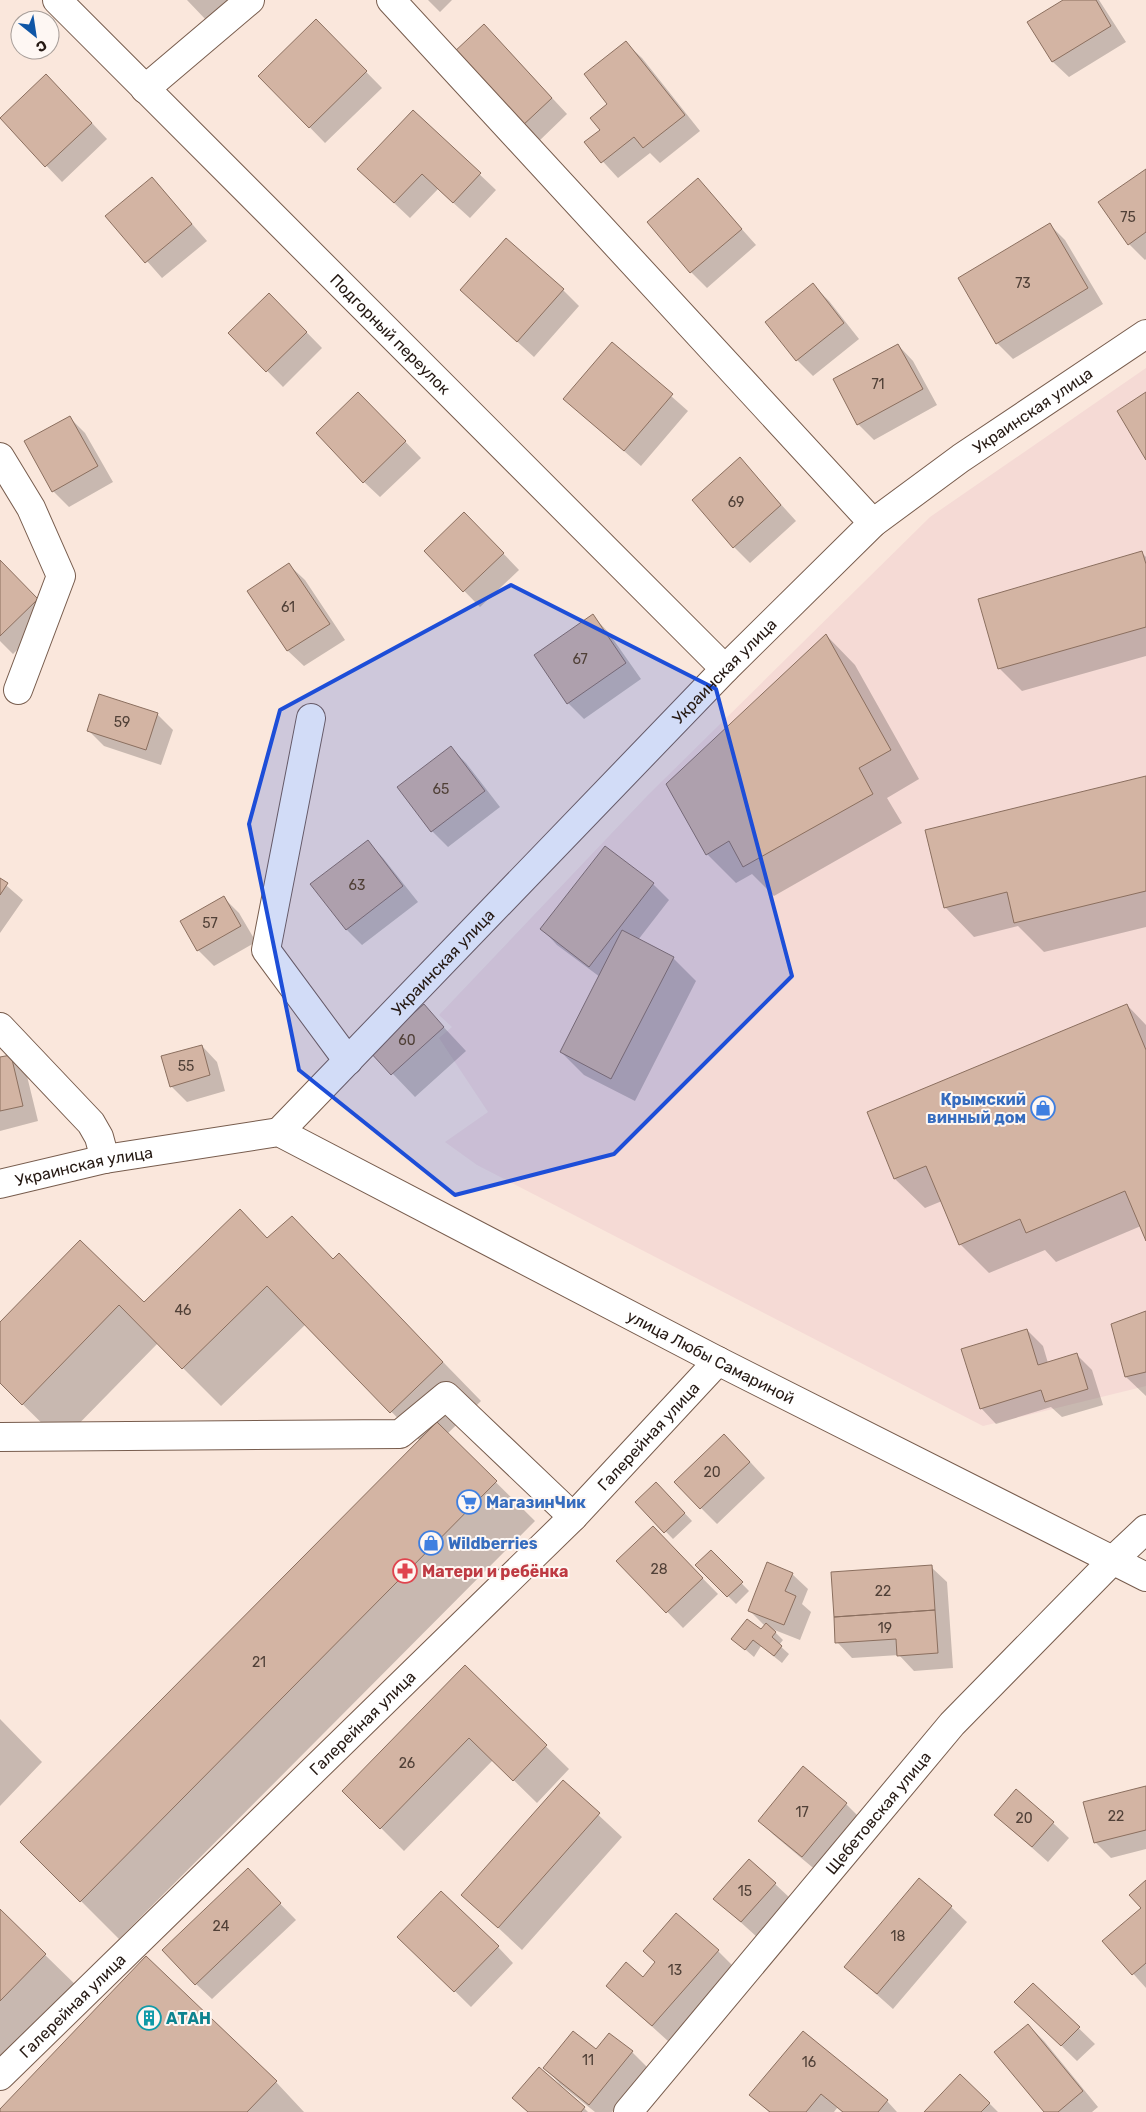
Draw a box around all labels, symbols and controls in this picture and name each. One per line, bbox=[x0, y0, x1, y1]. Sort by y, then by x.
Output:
north arrow bbox=[10, 10, 60, 60]
text: С bbox=[33, 36, 50, 56]
house number: 75 bbox=[1120, 209, 1136, 226]
street label: Подгорный переулок bbox=[326, 270, 455, 399]
house number: 73 bbox=[1015, 275, 1031, 292]
street label: Украинская улица bbox=[969, 364, 1096, 458]
house number: 71 bbox=[871, 376, 885, 393]
house number: 69 bbox=[728, 494, 744, 511]
house number: 61 bbox=[281, 599, 295, 616]
street label: Украинская улица bbox=[669, 615, 781, 728]
house number: 67 bbox=[572, 651, 588, 668]
house number: 59 bbox=[114, 714, 130, 731]
house number: 65 bbox=[433, 781, 449, 798]
house number: 63 bbox=[349, 877, 365, 894]
street label: Украинская улица bbox=[388, 905, 499, 1019]
house number: 57 bbox=[202, 915, 218, 932]
house number: 60 bbox=[398, 1032, 416, 1049]
house number: 55 bbox=[178, 1058, 194, 1075]
place label: Крымский винный дом bbox=[927, 1090, 1026, 1127]
shop icon: Крымский винный дом bbox=[1030, 1095, 1056, 1121]
street label: Украинская улица bbox=[13, 1143, 154, 1190]
house number: 46 bbox=[174, 1302, 192, 1319]
street label: улица Любы Самариной bbox=[624, 1306, 798, 1408]
street label: Галерейная улица bbox=[594, 1378, 704, 1495]
house number: 20 bbox=[703, 1464, 721, 1481]
supermarket icon: МагазинЧик bbox=[456, 1489, 482, 1515]
place label: МагазинЧик bbox=[486, 1493, 586, 1512]
shop icon: Wildberries bbox=[418, 1530, 444, 1556]
place label: Wildberries bbox=[448, 1534, 538, 1553]
pharmacy icon: Матери и ребёнка bbox=[392, 1558, 418, 1584]
house number: 28 bbox=[650, 1561, 668, 1578]
place label: Матери и ребёнка bbox=[422, 1562, 569, 1581]
house number: 22 bbox=[875, 1583, 891, 1600]
house number: 19 bbox=[878, 1620, 892, 1637]
house number: 21 bbox=[252, 1654, 266, 1671]
street label: Галерейная улица bbox=[305, 1667, 420, 1779]
street label: Щебетовская улица bbox=[822, 1748, 935, 1878]
house number: 26 bbox=[399, 1755, 415, 1772]
house number: 17 bbox=[795, 1804, 809, 1821]
house number: 22 bbox=[1108, 1808, 1124, 1825]
house number: 20 bbox=[1015, 1810, 1033, 1827]
house number: 15 bbox=[738, 1883, 752, 1900]
house number: 24 bbox=[213, 1918, 230, 1935]
house number: 18 bbox=[891, 1928, 906, 1945]
street label: Галерейная улица bbox=[16, 1950, 130, 2062]
house number: 13 bbox=[668, 1962, 682, 1979]
building icon: АТАН bbox=[136, 2005, 162, 2031]
place label: АТАН bbox=[166, 2009, 211, 2028]
house number: 11 bbox=[582, 2052, 594, 2069]
house number: 16 bbox=[802, 2054, 816, 2071]

